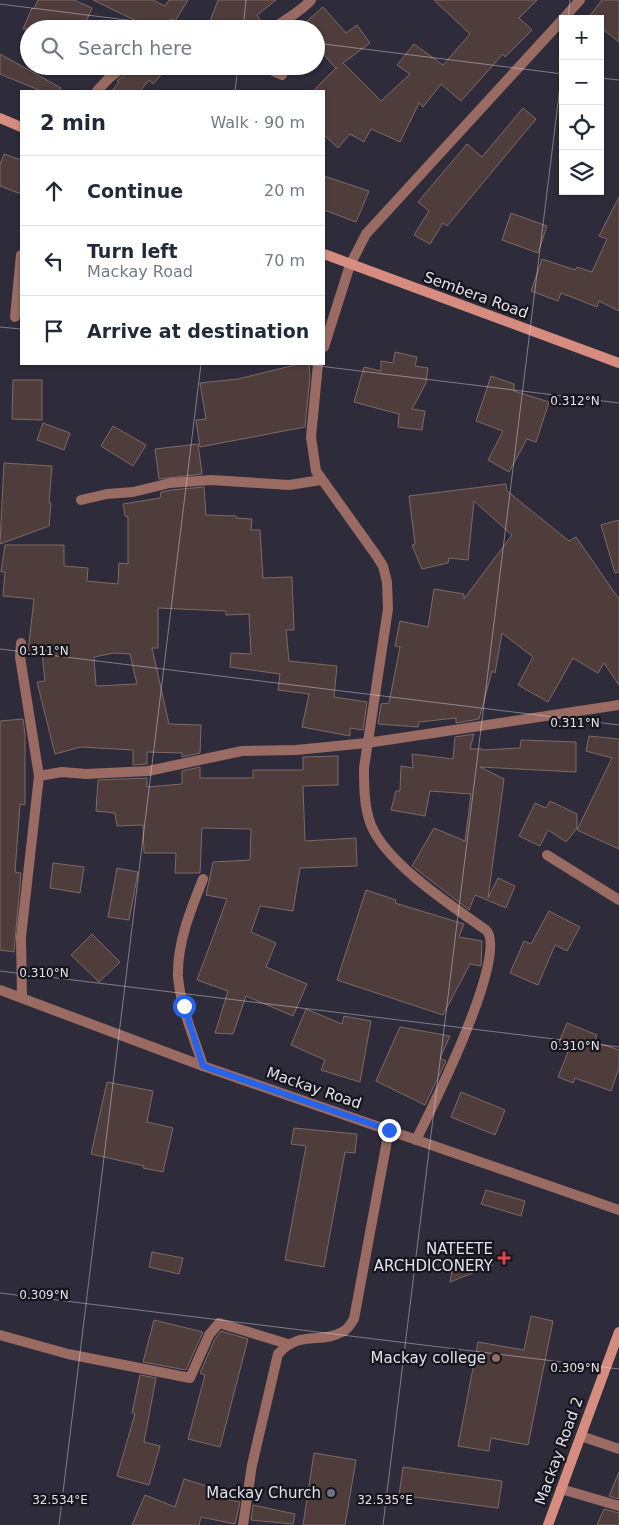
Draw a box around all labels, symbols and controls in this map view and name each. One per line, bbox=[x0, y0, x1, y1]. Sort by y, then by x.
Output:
map controls bbox=[559, 15, 604, 195]
button: + bbox=[559, 15, 604, 60]
search box bbox=[20, 20, 325, 75]
icon: search bbox=[38, 34, 66, 62]
text: Search here bbox=[78, 37, 192, 59]
button: − bbox=[559, 60, 604, 105]
button: locate bbox=[559, 105, 604, 150]
text: 2 min bbox=[40, 111, 106, 135]
text: Walk · 90 m bbox=[210, 113, 305, 132]
button: layers bbox=[559, 150, 604, 195]
icon: ahead bbox=[40, 177, 68, 205]
text: Continue bbox=[87, 180, 183, 202]
text: 20 m bbox=[264, 181, 305, 200]
text: Turn left bbox=[87, 240, 178, 262]
icon: left bbox=[40, 247, 68, 275]
text: 70 m bbox=[264, 251, 305, 270]
text: Mackay Road bbox=[87, 262, 193, 281]
street label: Sembera Road bbox=[421, 268, 531, 322]
icon: arrive bbox=[40, 317, 68, 345]
text: Arrive at destination bbox=[87, 320, 309, 342]
text: 0.312°N bbox=[550, 394, 600, 408]
text: 0.311°N bbox=[19, 644, 69, 658]
text: 0.311°N bbox=[550, 716, 600, 730]
text: 0.310°N bbox=[19, 966, 69, 980]
route start bbox=[173, 995, 196, 1018]
text: 0.310°N bbox=[550, 1039, 600, 1053]
street label: Mackay Road bbox=[264, 1063, 364, 1113]
route end bbox=[378, 1119, 401, 1142]
place label: NATEETE ARCHDICONERY bbox=[374, 1240, 494, 1275]
marker: NATEETE ARCHDICONERY bbox=[497, 1251, 511, 1265]
text: 0.309°N bbox=[19, 1288, 69, 1302]
place label: Mackay college bbox=[371, 1349, 486, 1367]
marker: Mackay college bbox=[490, 1352, 502, 1364]
text: 0.309°N bbox=[550, 1361, 600, 1375]
street label: Mackay Road 2 bbox=[531, 1395, 587, 1507]
place label: Mackay Church bbox=[206, 1484, 321, 1502]
marker: Mackay Church bbox=[325, 1487, 337, 1499]
text: 32.534°E bbox=[32, 1493, 88, 1507]
text: 32.535°E bbox=[357, 1493, 413, 1507]

